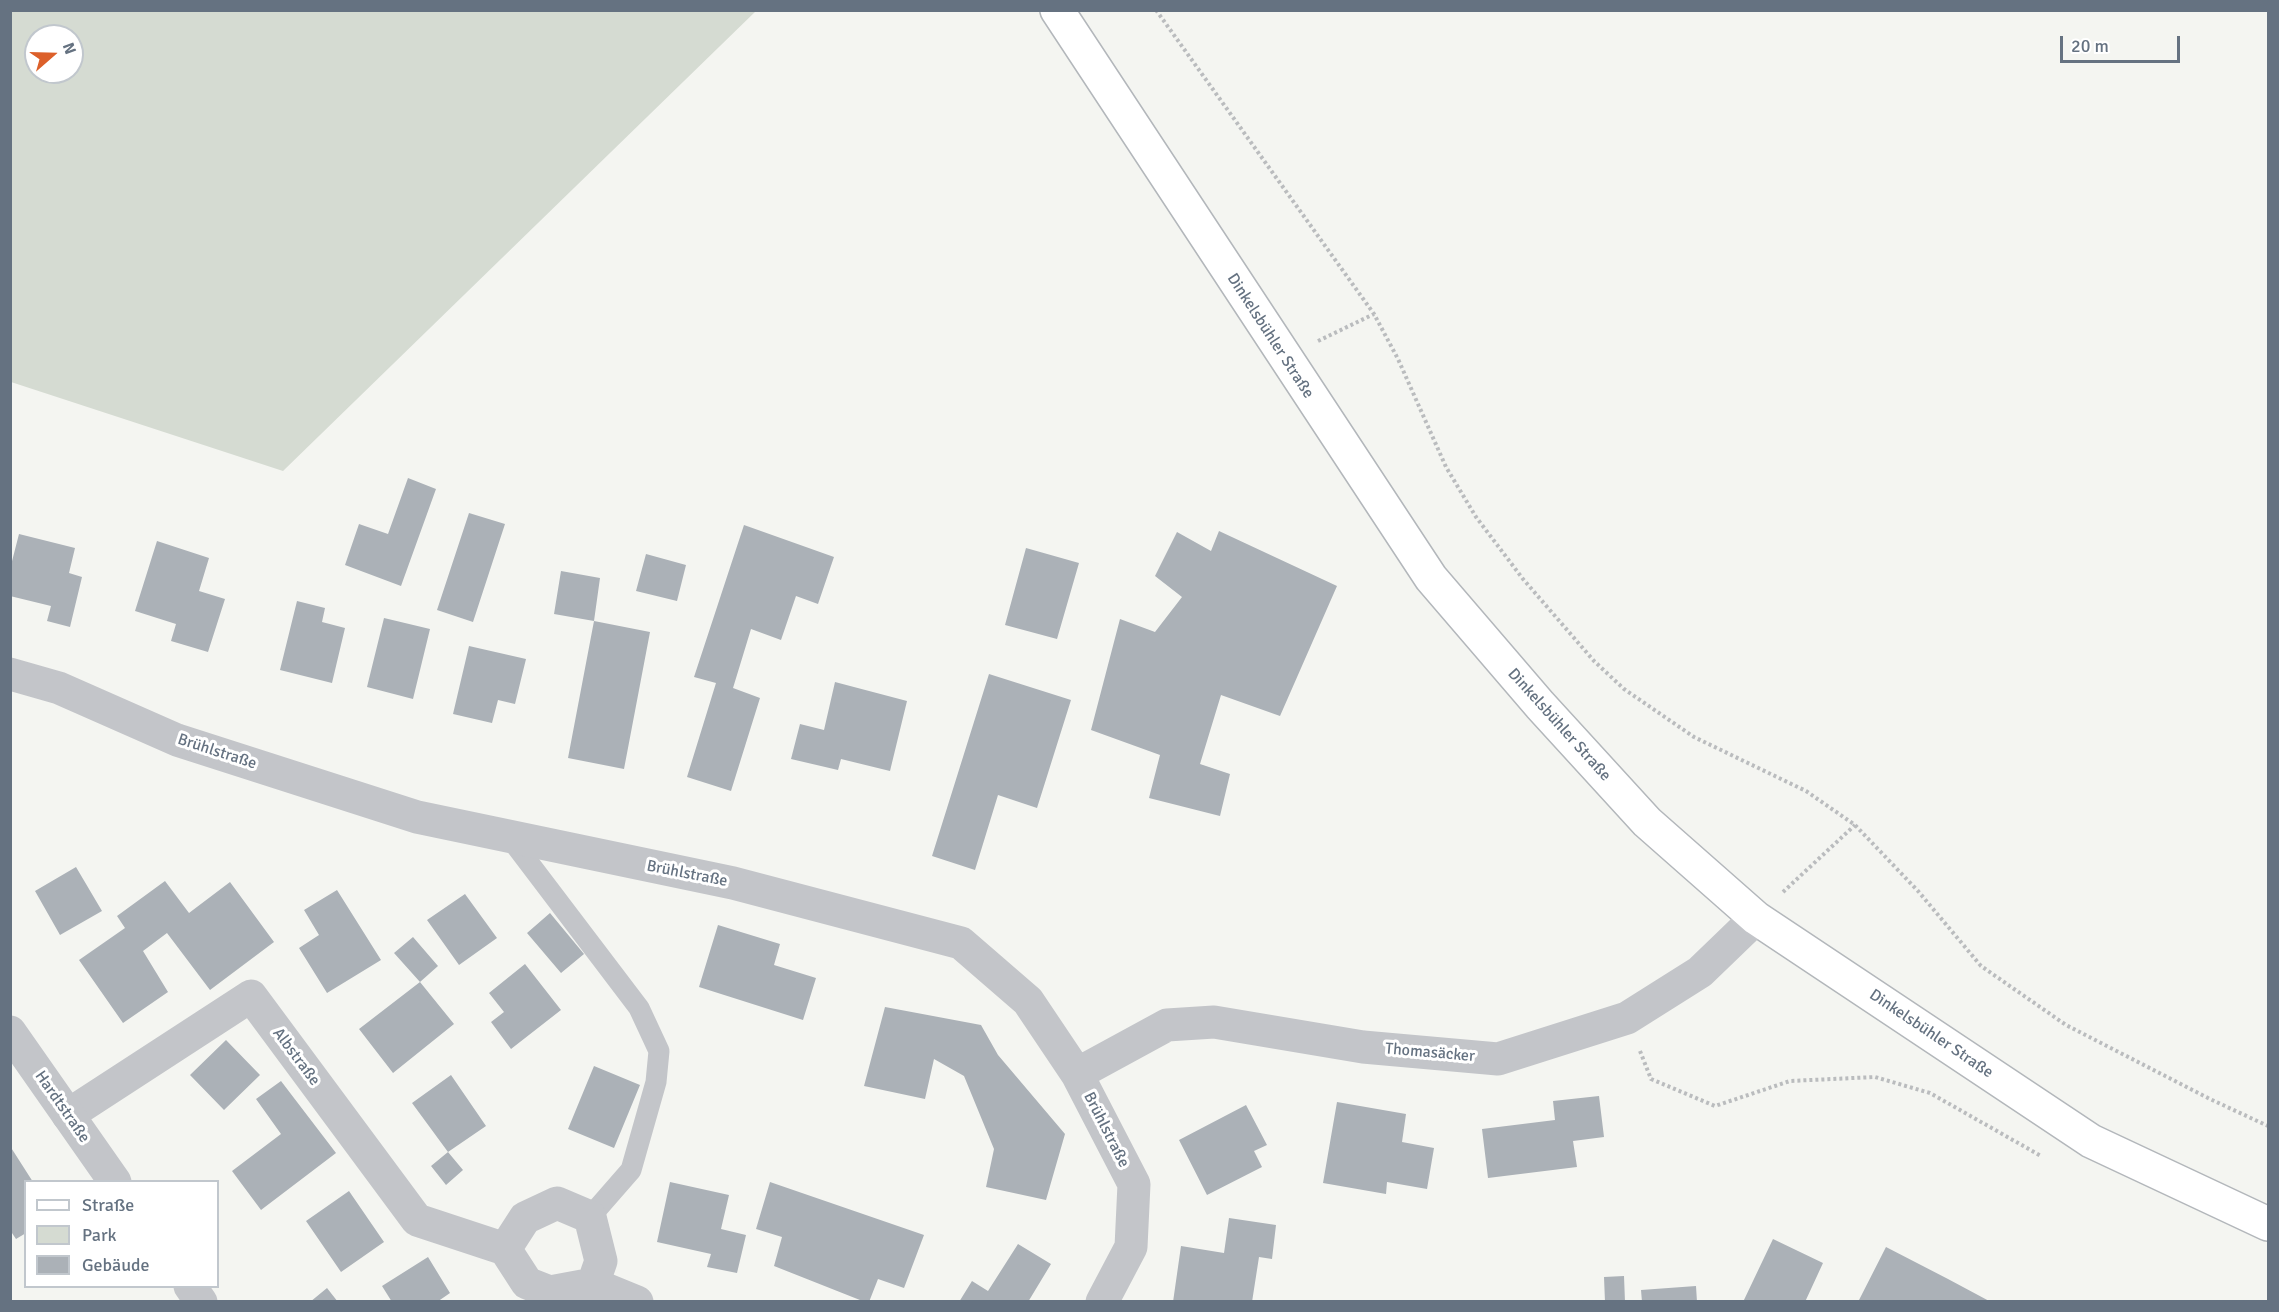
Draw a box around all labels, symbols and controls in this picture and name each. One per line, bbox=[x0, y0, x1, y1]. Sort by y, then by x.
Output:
north arrow bbox=[24, 24, 84, 84]
scale bar bbox=[2063, 24, 2183, 62]
text: 20 m bbox=[2071, 35, 2109, 57]
text: N bbox=[58, 40, 80, 57]
street label: Dinkelsbühler Straße bbox=[1222, 270, 1318, 402]
street label: Dinkelsbühler Straße bbox=[1503, 665, 1615, 785]
street label: Brühlstraße bbox=[175, 730, 259, 774]
street label: Brühlstraße bbox=[645, 857, 729, 891]
street label: Dinkelsbühler Straße bbox=[1865, 985, 1997, 1083]
street label: Albstraße bbox=[268, 1024, 324, 1090]
street label: Thomasäcker bbox=[1384, 1040, 1476, 1066]
street label: Hardtstraße bbox=[30, 1067, 94, 1147]
street label: Brühlstraße bbox=[1079, 1089, 1133, 1171]
legend bbox=[24, 1180, 219, 1288]
text: Straße bbox=[82, 1194, 134, 1216]
text: Park bbox=[82, 1224, 117, 1246]
text: Gebäude bbox=[82, 1254, 150, 1276]

